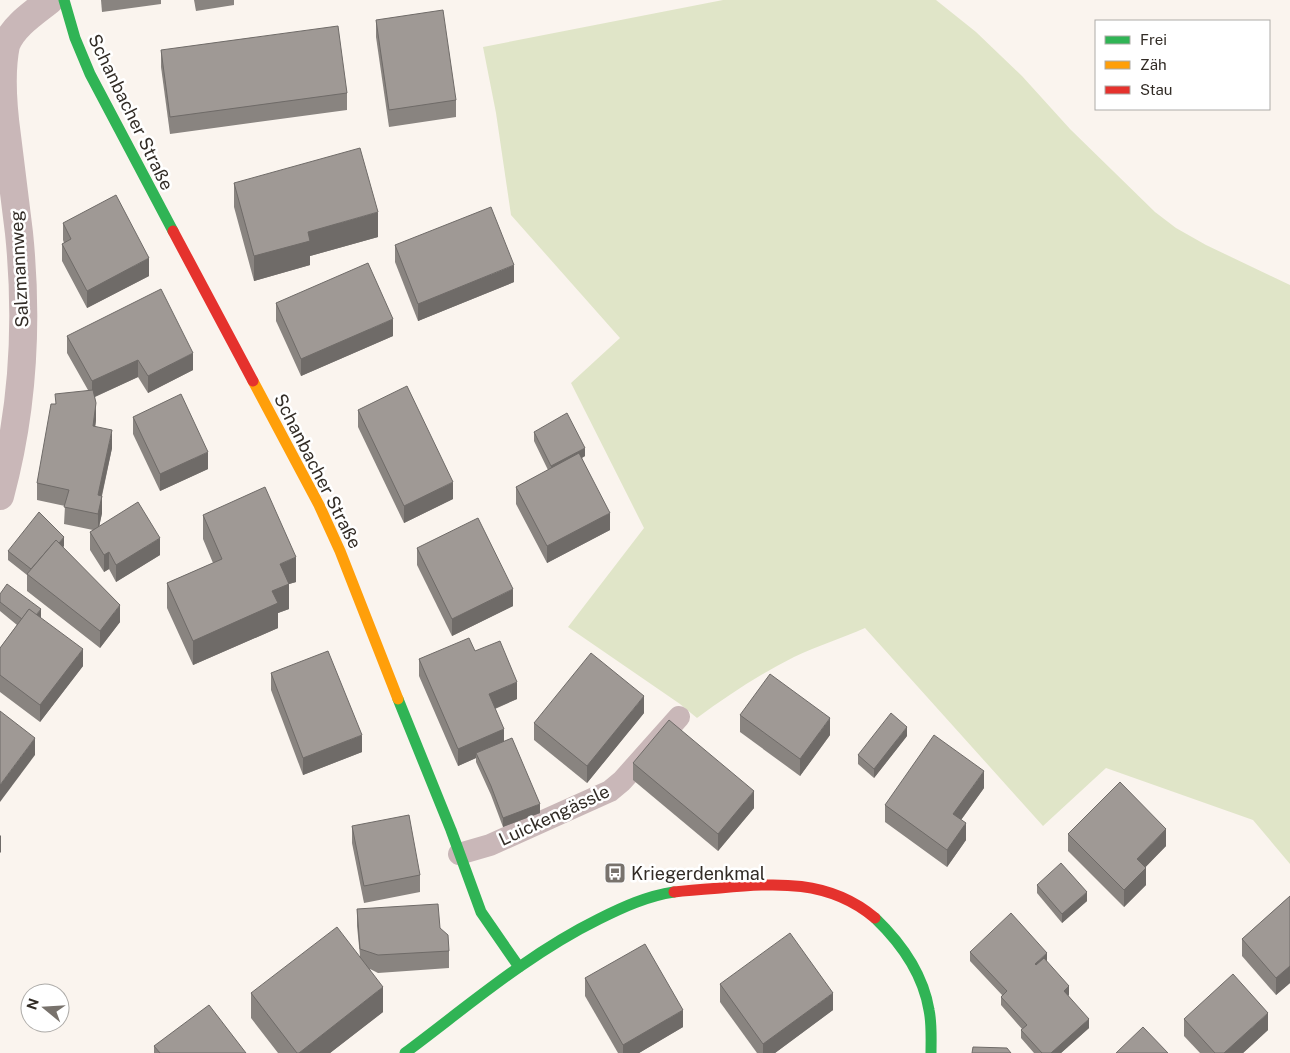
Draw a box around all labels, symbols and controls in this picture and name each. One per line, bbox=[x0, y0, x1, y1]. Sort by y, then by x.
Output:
legend bbox=[1095, 20, 1270, 110]
street label: Schanbacher Straße bbox=[84, 31, 178, 193]
text: Frei bbox=[1140, 31, 1167, 48]
text: Zäh bbox=[1140, 56, 1167, 73]
text: Stau bbox=[1140, 81, 1173, 98]
street label: Salzmannweg bbox=[5, 210, 33, 328]
street label: Schanbacher Straße bbox=[270, 390, 366, 552]
street label: Luickengässle bbox=[495, 780, 613, 850]
bus stop icon: Kriegerdenkmal bbox=[603, 861, 627, 885]
place label: Kriegerdenkmal bbox=[631, 863, 765, 884]
north arrow bbox=[20, 983, 70, 1033]
text: N bbox=[23, 996, 42, 1012]

